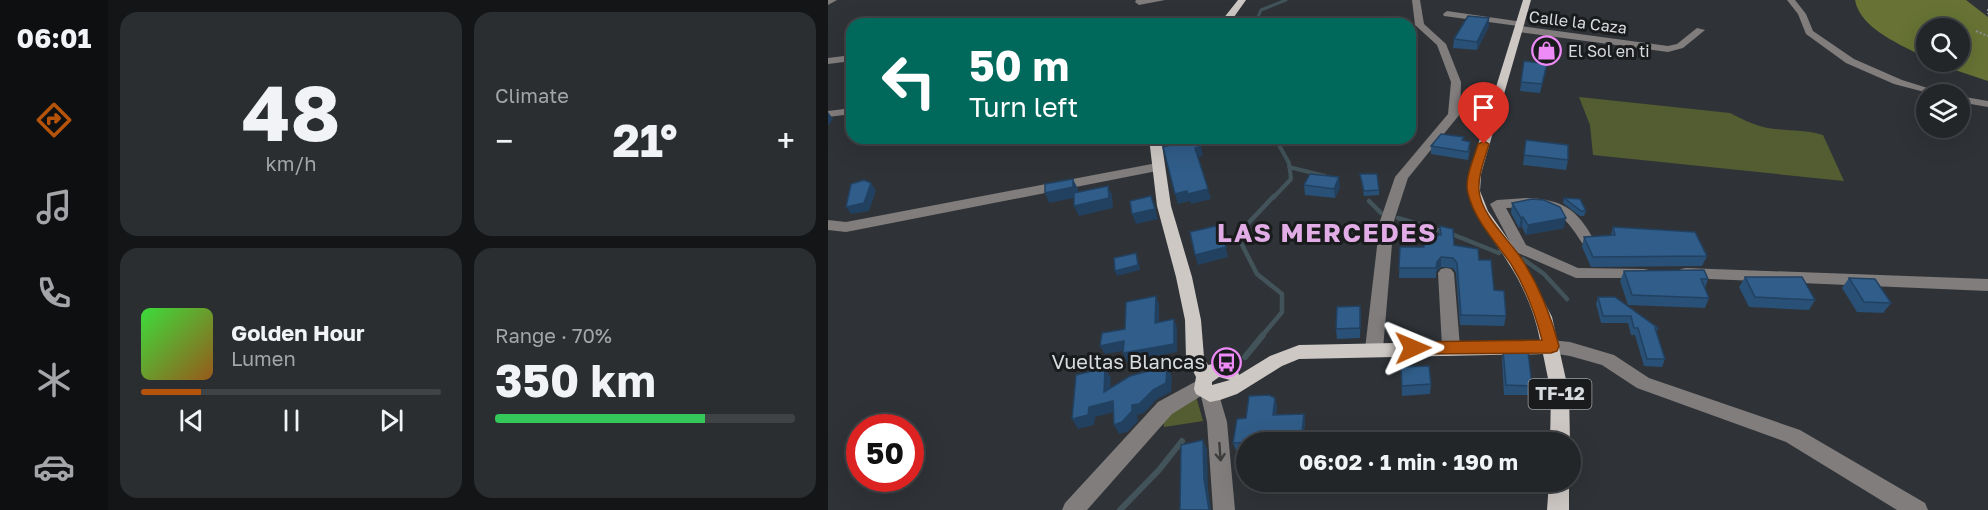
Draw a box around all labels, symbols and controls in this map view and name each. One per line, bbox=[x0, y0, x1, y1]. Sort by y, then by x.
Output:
street label: Calle la Caza bbox=[1528, 6, 1628, 38]
map controls bbox=[1916, 18, 1970, 138]
button: search bbox=[1916, 18, 1970, 72]
text: 06:01 bbox=[17, 22, 91, 54]
shop icon: El Sol en ti bbox=[1531, 35, 1563, 67]
text: 50 m bbox=[969, 40, 1069, 90]
place label: El Sol en ti bbox=[1568, 41, 1650, 61]
icon: left bbox=[870, 42, 948, 120]
text: 48 bbox=[242, 65, 340, 158]
pin bbox=[1458, 82, 1509, 144]
text: Climate bbox=[495, 83, 569, 107]
button: layers bbox=[1916, 84, 1970, 138]
text: Turn left bbox=[969, 91, 1078, 123]
icon: arrive bbox=[1467, 91, 1500, 124]
icon: directions bbox=[33, 99, 75, 141]
text: 21° bbox=[612, 113, 678, 167]
text: − bbox=[495, 121, 513, 160]
text: + bbox=[777, 121, 795, 160]
text: km/h bbox=[266, 151, 316, 175]
icon: music bbox=[33, 186, 75, 228]
district label: LAS MERCEDES bbox=[1217, 217, 1437, 248]
icon: phone bbox=[33, 272, 75, 314]
position arrow bbox=[1381, 316, 1445, 380]
text: Golden Hour bbox=[231, 319, 365, 346]
text: Range · 70% bbox=[495, 323, 612, 347]
text: Lumen bbox=[231, 346, 296, 370]
bus stop icon: Vueltas Blancas bbox=[1210, 346, 1242, 378]
place label: Vueltas Blancas bbox=[1052, 349, 1205, 373]
text: 350 km bbox=[495, 353, 656, 407]
icon: climate bbox=[33, 359, 75, 401]
road number: TF-12 bbox=[1528, 379, 1592, 409]
icon: previous bbox=[175, 404, 208, 437]
icon: pause bbox=[275, 404, 308, 437]
icon: next bbox=[375, 404, 408, 437]
speed limit sign: 50 bbox=[846, 414, 924, 492]
one-way arrow bbox=[1214, 441, 1225, 461]
icon: car bbox=[33, 446, 75, 488]
text: 06:02 · 1 min · 190 m bbox=[1299, 448, 1518, 475]

